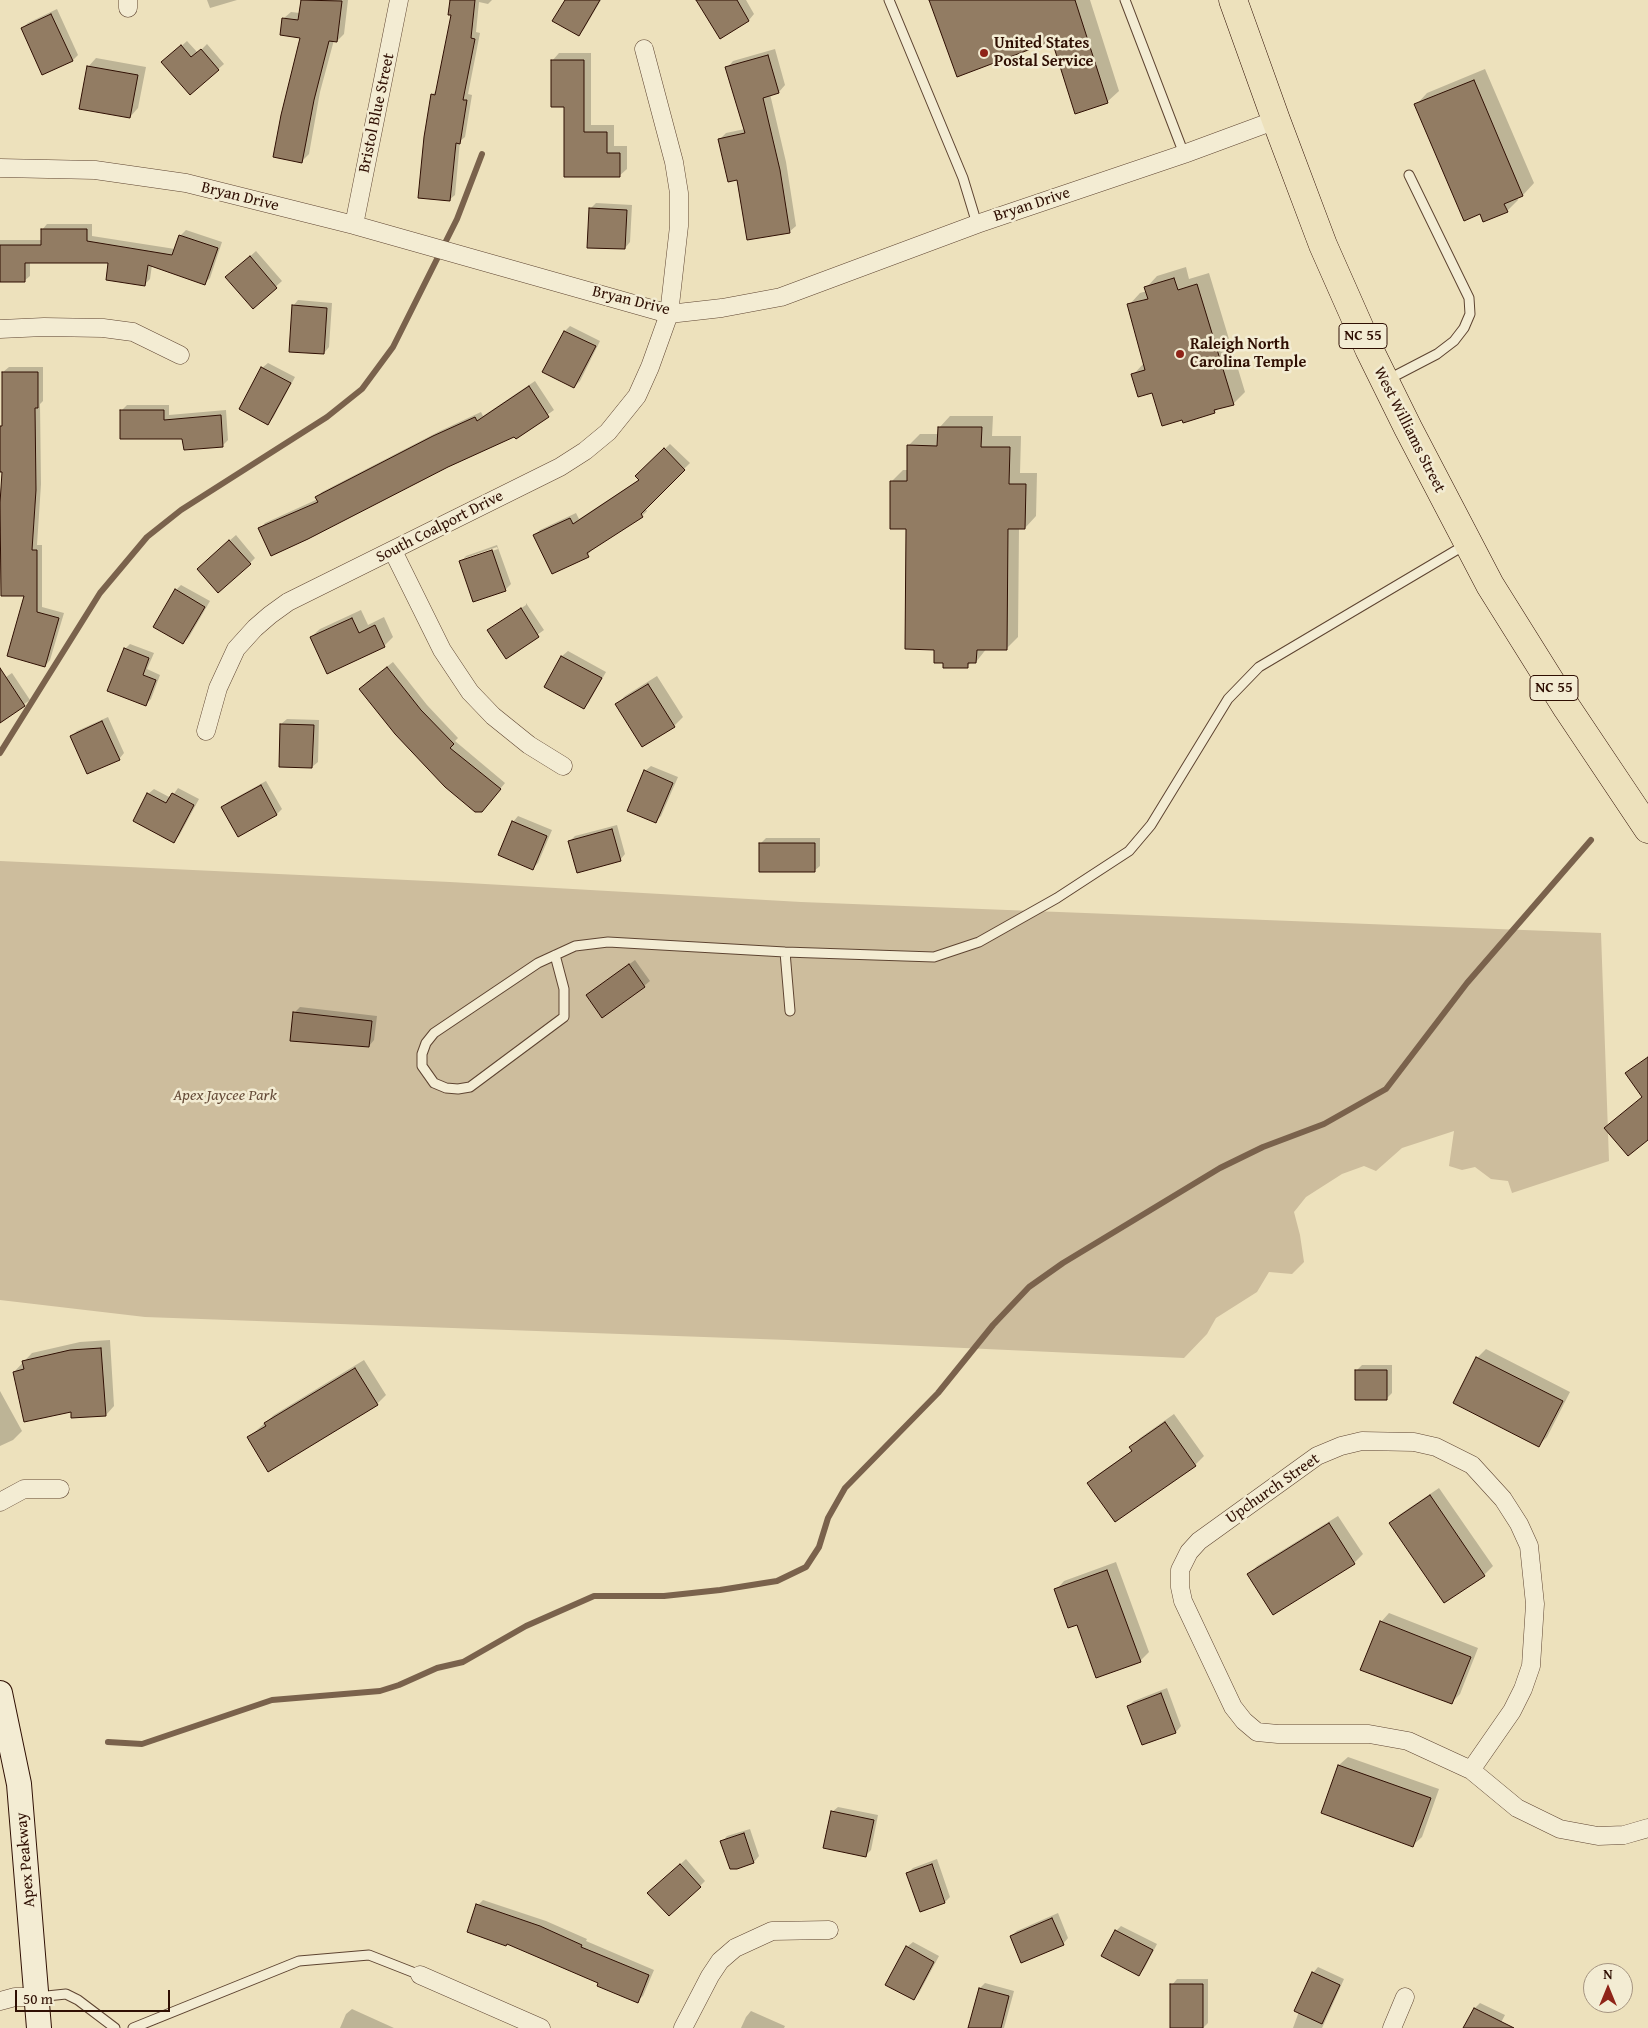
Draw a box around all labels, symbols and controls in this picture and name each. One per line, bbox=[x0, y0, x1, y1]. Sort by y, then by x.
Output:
place label: United States Postal Service bbox=[994, 34, 1093, 72]
marker: United States Postal Service bbox=[978, 47, 990, 59]
street label: Bristol Blue Street bbox=[355, 51, 399, 175]
street label: Bryan Drive bbox=[199, 178, 281, 216]
street label: Bryan Drive bbox=[991, 184, 1073, 226]
street label: Bryan Drive bbox=[590, 282, 672, 320]
road number: NC 55 bbox=[1339, 324, 1387, 348]
place label: Raleigh North Carolina Temple bbox=[1190, 335, 1306, 373]
marker: Raleigh North Carolina Temple bbox=[1174, 348, 1186, 360]
street label: West Williams Street bbox=[1369, 364, 1449, 496]
street label: South Coalport Drive bbox=[373, 487, 507, 567]
road number: NC 55 bbox=[1530, 676, 1578, 700]
park label: Apex Jaycee Park bbox=[173, 1086, 277, 1106]
street label: Upchurch Street bbox=[1223, 1450, 1323, 1528]
street label: Apex Peakway bbox=[12, 1811, 40, 1909]
north arrow bbox=[1583, 1963, 1633, 2013]
text: N bbox=[1603, 1964, 1613, 1984]
scale bar bbox=[18, 1980, 172, 2012]
text: 50 m bbox=[23, 1988, 53, 2009]

